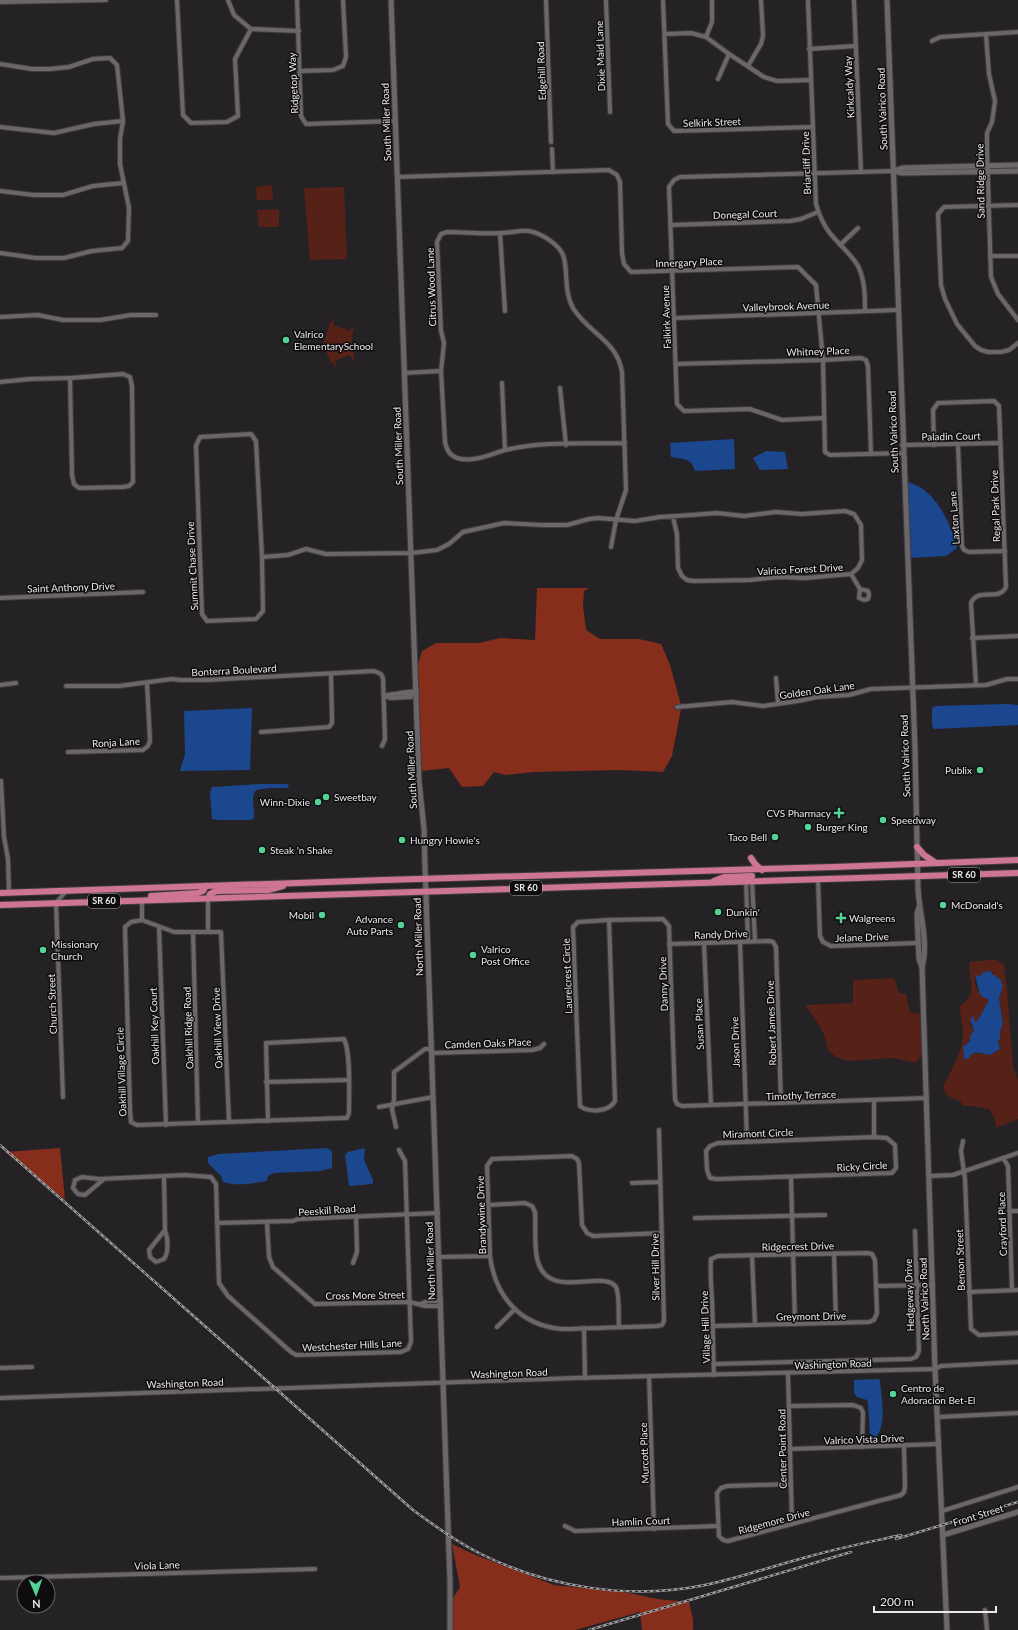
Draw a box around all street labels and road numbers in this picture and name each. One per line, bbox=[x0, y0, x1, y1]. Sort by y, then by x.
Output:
street label: Dixie Maid Lane bbox=[593, 20, 607, 92]
street label: Edgehill Road bbox=[534, 41, 548, 101]
street label: Ridgetop Way bbox=[285, 51, 301, 114]
street label: Kirkcaldy Way bbox=[841, 55, 857, 118]
street label: South Valrico Road bbox=[875, 68, 889, 150]
street label: South Miller Road bbox=[379, 83, 393, 161]
street label: Selkirk Street bbox=[683, 115, 742, 129]
street label: Briarcliff Drive bbox=[799, 131, 813, 195]
street label: Sand Ridge Drive bbox=[973, 143, 987, 219]
street label: Donegal Court bbox=[713, 207, 778, 221]
street label: Citrus Wood Lane bbox=[424, 247, 438, 327]
street label: Innergary Place bbox=[655, 255, 723, 269]
street label: Falkirk Avenue bbox=[659, 285, 673, 349]
street label: Valleybrook Avenue bbox=[742, 298, 830, 314]
street label: Whitney Place bbox=[786, 344, 850, 358]
street label: South Valrico Road bbox=[886, 391, 900, 473]
street label: South Miller Road bbox=[391, 407, 405, 485]
street label: Paladin Court bbox=[921, 429, 981, 443]
street label: Regal Park Drive bbox=[988, 470, 1002, 542]
street label: Laxton Lane bbox=[946, 491, 962, 545]
street label: Summit Chase Drive bbox=[184, 521, 200, 611]
street label: Valrico Forest Drive bbox=[757, 561, 843, 577]
street label: Saint Anthony Drive bbox=[27, 579, 115, 595]
street label: Bonterra Boulevard bbox=[191, 662, 277, 678]
street label: Golden Oak Lane bbox=[779, 679, 855, 701]
street label: South Valrico Road bbox=[898, 715, 912, 797]
street label: South Miller Road bbox=[403, 731, 419, 809]
street label: Ronja Lane bbox=[92, 735, 140, 749]
road number: SR 60 bbox=[948, 868, 980, 882]
road number: SR 60 bbox=[510, 881, 542, 895]
road number: SR 60 bbox=[88, 894, 120, 908]
street label: North Miller Road bbox=[411, 898, 425, 976]
street label: Randy Drive bbox=[694, 927, 748, 941]
street label: Jelane Drive bbox=[835, 930, 889, 944]
street label: Laurelcrest Circle bbox=[560, 938, 574, 1014]
street label: Danny Drive bbox=[656, 956, 670, 1012]
street label: Church Street bbox=[45, 973, 59, 1034]
street label: Robert James Drive bbox=[764, 980, 778, 1066]
street label: Oakhill Key Court bbox=[147, 987, 161, 1065]
street label: Oakhill Ridge Road bbox=[181, 987, 195, 1069]
street label: Oakhill View Drive bbox=[210, 987, 224, 1069]
street label: Susan Place bbox=[692, 998, 706, 1050]
street label: Jason Drive bbox=[728, 1016, 742, 1068]
street label: Oakhill Village Circle bbox=[113, 1027, 129, 1117]
street label: Camden Oaks Place bbox=[444, 1035, 532, 1051]
street label: Timothy Terrace bbox=[766, 1088, 836, 1102]
street label: Miramont Circle bbox=[722, 1126, 794, 1140]
street label: Ricky Circle bbox=[836, 1159, 888, 1173]
street label: Brandywine Drive bbox=[474, 1175, 488, 1255]
street label: Crayford Place bbox=[995, 1192, 1009, 1256]
street label: Peeskill Road bbox=[298, 1202, 356, 1218]
street label: North Miller Road bbox=[423, 1222, 437, 1300]
street label: Benson Street bbox=[953, 1229, 967, 1291]
street label: Silver Hill Drive bbox=[648, 1233, 662, 1301]
street label: Ridgecrest Drive bbox=[762, 1239, 834, 1253]
street label: North Valrico Road bbox=[917, 1257, 931, 1341]
street label: Hedgeway Drive bbox=[902, 1258, 916, 1332]
street label: Cross More Street bbox=[325, 1288, 405, 1302]
street label: Village Hill Drive bbox=[698, 1290, 712, 1364]
street label: Greymont Drive bbox=[776, 1309, 846, 1323]
street label: Westchester Hills Lane bbox=[302, 1336, 402, 1354]
street label: Washington Road bbox=[794, 1357, 872, 1371]
street label: Washington Road bbox=[470, 1366, 548, 1380]
street label: Washington Road bbox=[146, 1376, 224, 1390]
street label: Center Point Road bbox=[775, 1409, 789, 1489]
street label: Murcott Place bbox=[637, 1422, 651, 1484]
street label: Valrico Vista Drive bbox=[824, 1432, 904, 1446]
street label: Front Street bbox=[951, 1501, 1005, 1528]
street label: Ridgemore Drive bbox=[737, 1506, 811, 1536]
street label: Hamlin Court bbox=[611, 1514, 671, 1528]
street label: Viola Lane bbox=[134, 1558, 180, 1572]

